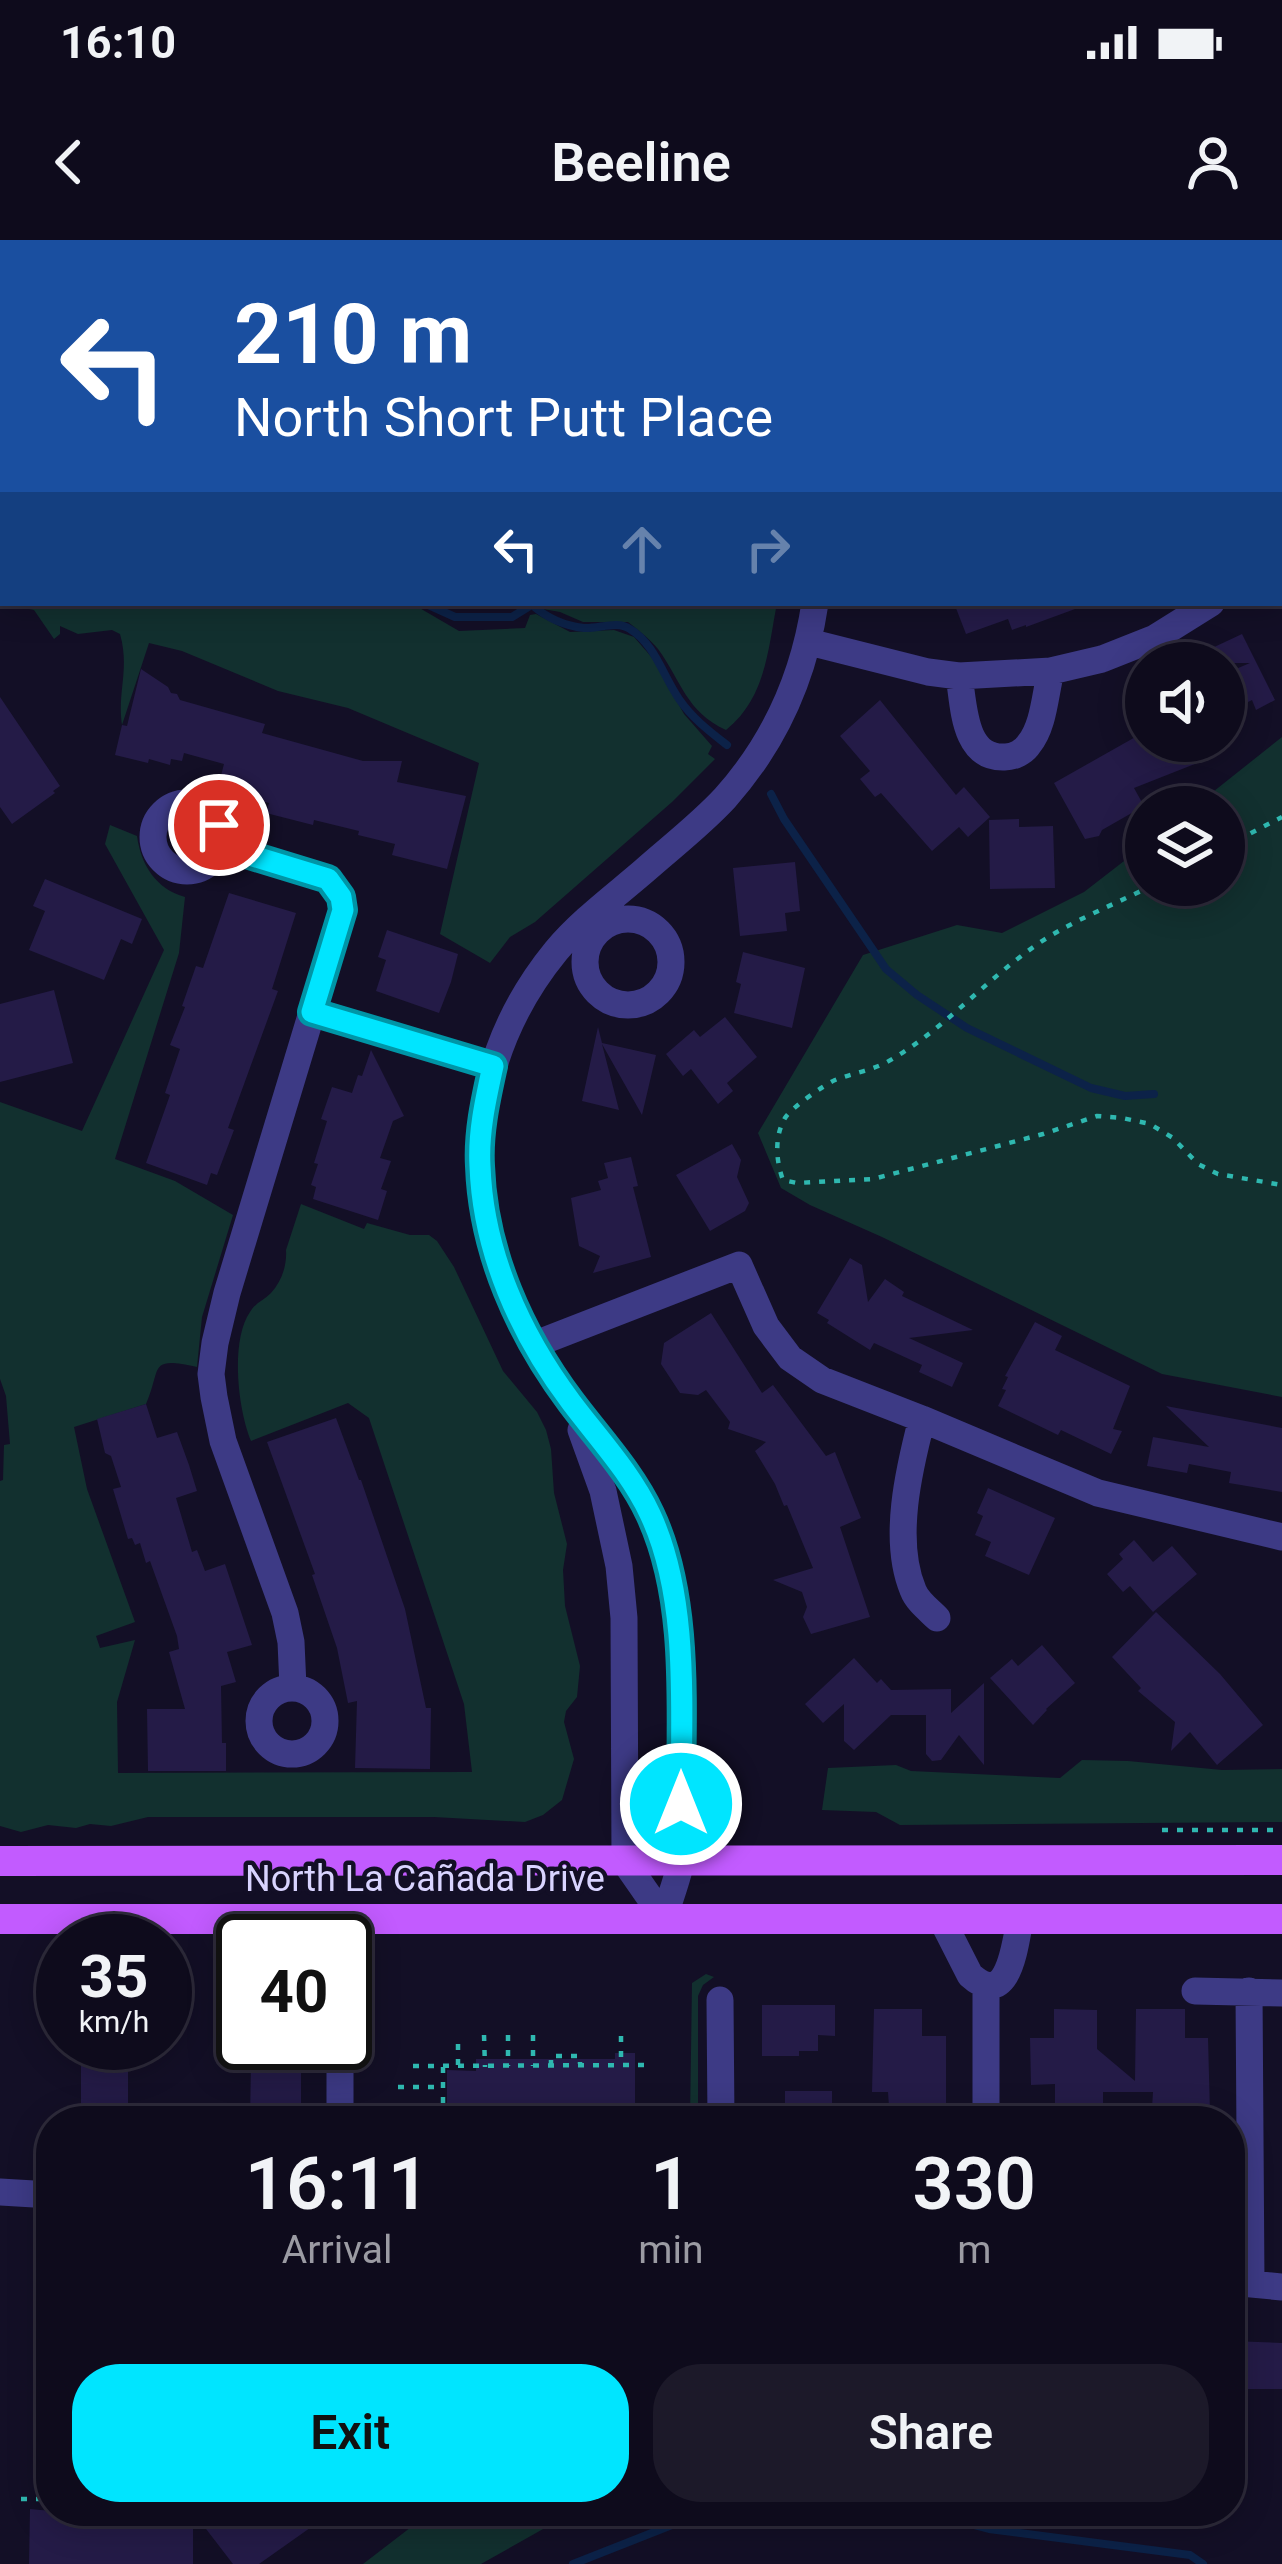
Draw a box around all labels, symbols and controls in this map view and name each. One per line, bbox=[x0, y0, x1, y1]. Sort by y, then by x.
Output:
text: 16:10 bbox=[60, 16, 176, 69]
icon: back bbox=[36, 129, 102, 195]
icon: person bbox=[1180, 129, 1246, 195]
text: Beeline bbox=[551, 131, 731, 194]
text: 210 m bbox=[234, 285, 472, 384]
icon: left bbox=[36, 288, 192, 444]
text: North Short Putt Place bbox=[234, 386, 773, 449]
icon: left bbox=[483, 516, 549, 582]
icon: ahead bbox=[609, 516, 675, 582]
icon: right bbox=[735, 516, 801, 582]
map controls bbox=[1125, 642, 1245, 906]
button: sound bbox=[1125, 642, 1245, 762]
pin bbox=[168, 774, 270, 876]
button: layers bbox=[1125, 786, 1245, 906]
icon: arrive bbox=[186, 792, 252, 858]
position arrow bbox=[618, 1741, 744, 1867]
street label: North La Cañada Drive bbox=[245, 1858, 605, 1900]
speed limit sign: 40 bbox=[216, 1914, 372, 2070]
text: 35 bbox=[80, 1941, 148, 2012]
text: km/h bbox=[79, 2004, 149, 2039]
text: 16:11 bbox=[245, 2142, 429, 2227]
text: 1 bbox=[650, 2142, 691, 2227]
text: 330 bbox=[913, 2142, 1036, 2227]
text: Arrival bbox=[282, 2227, 392, 2273]
text: min bbox=[638, 2227, 703, 2273]
text: m bbox=[957, 2227, 991, 2273]
button: Exit bbox=[72, 2364, 629, 2502]
button: Share bbox=[653, 2364, 1209, 2502]

